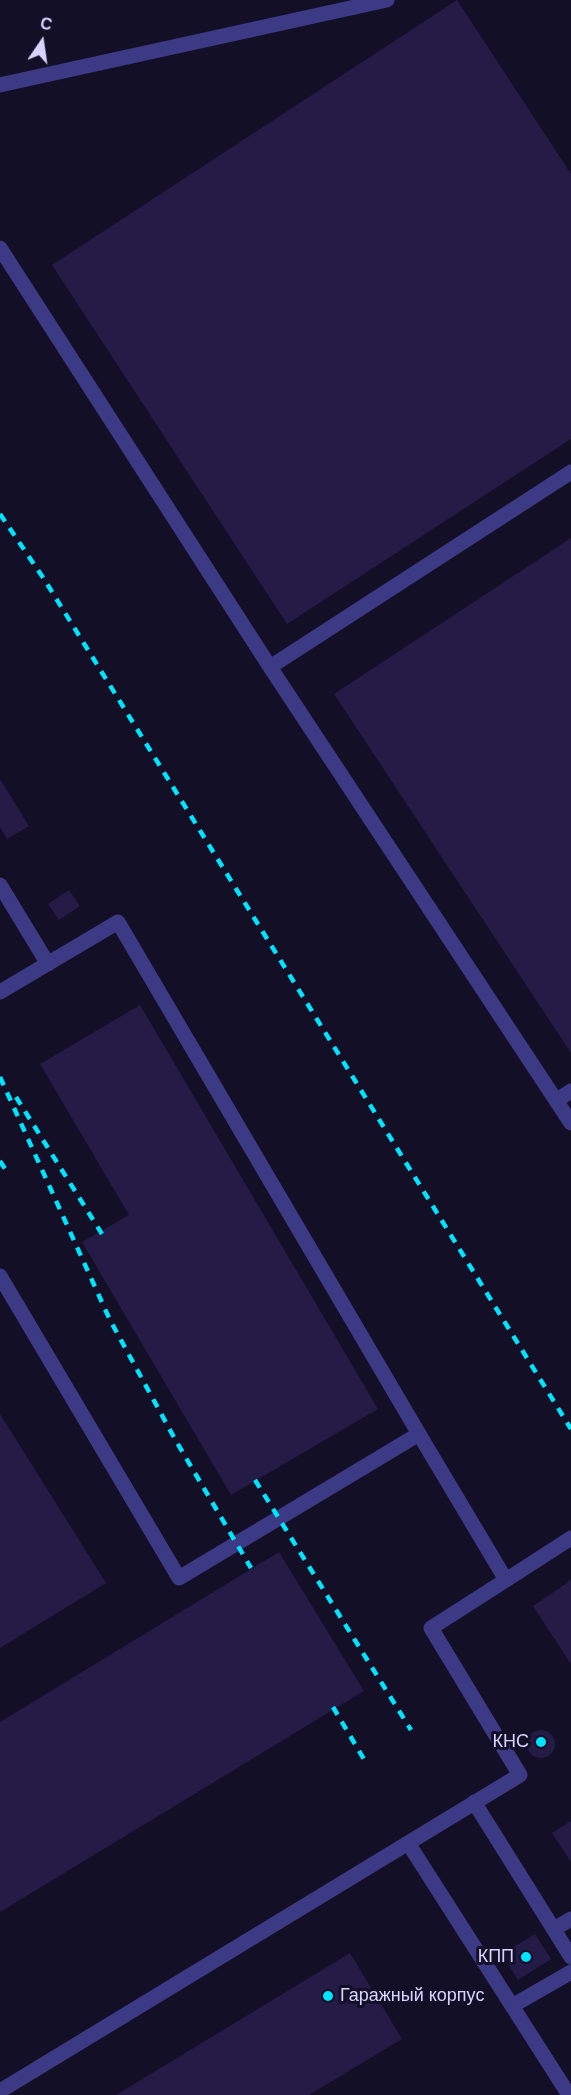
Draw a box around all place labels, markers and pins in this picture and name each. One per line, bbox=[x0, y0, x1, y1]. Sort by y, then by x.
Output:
place label: КНС bbox=[493, 1731, 529, 1753]
marker: КНС bbox=[534, 1735, 548, 1749]
place label: КПП bbox=[478, 1946, 514, 1968]
marker: КПП bbox=[519, 1950, 533, 1964]
place label: Гаражный корпус bbox=[340, 1985, 484, 2007]
marker: Гаражный корпус bbox=[321, 1989, 335, 2003]

